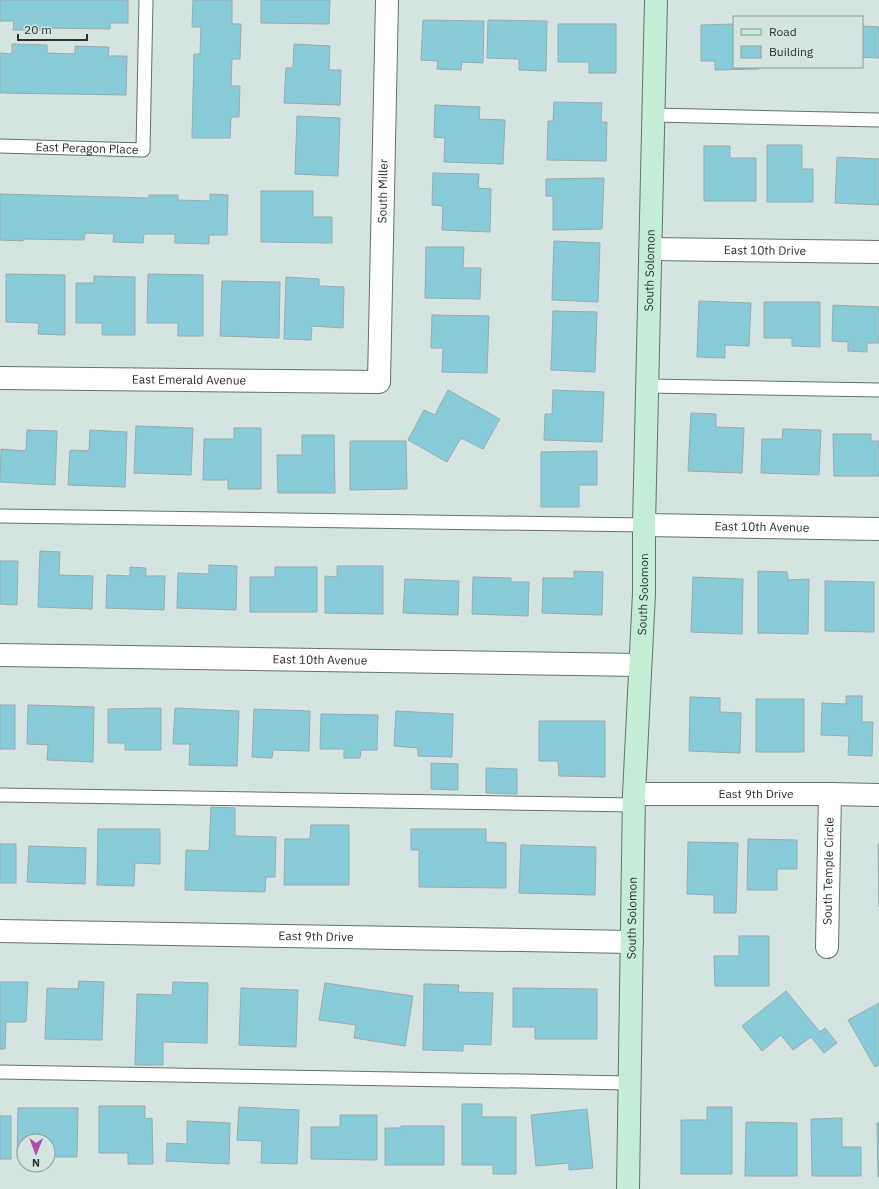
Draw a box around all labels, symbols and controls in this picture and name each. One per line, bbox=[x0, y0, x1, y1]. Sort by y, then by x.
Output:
scale bar bbox=[18, 16, 87, 42]
legend bbox=[733, 16, 863, 68]
text: 20 m bbox=[24, 22, 52, 37]
text: Road bbox=[769, 24, 797, 39]
text: Building bbox=[769, 44, 814, 59]
street label: East Peragon Place bbox=[35, 139, 139, 157]
street label: South Miller bbox=[374, 158, 391, 224]
street label: South Solomon bbox=[641, 229, 658, 312]
street label: East 10th Drive bbox=[724, 242, 807, 258]
street label: East Emerald Avenue bbox=[132, 371, 247, 388]
street label: East 10th Avenue bbox=[715, 518, 810, 535]
street label: South Solomon bbox=[634, 553, 651, 636]
street label: East 10th Avenue bbox=[273, 651, 368, 668]
street label: East 9th Drive bbox=[718, 786, 794, 801]
street label: South Temple Circle bbox=[819, 816, 837, 925]
street label: South Solomon bbox=[623, 877, 640, 959]
street label: East 9th Drive bbox=[278, 928, 354, 944]
north arrow bbox=[16, 1133, 56, 1173]
text: N bbox=[32, 1156, 40, 1170]

